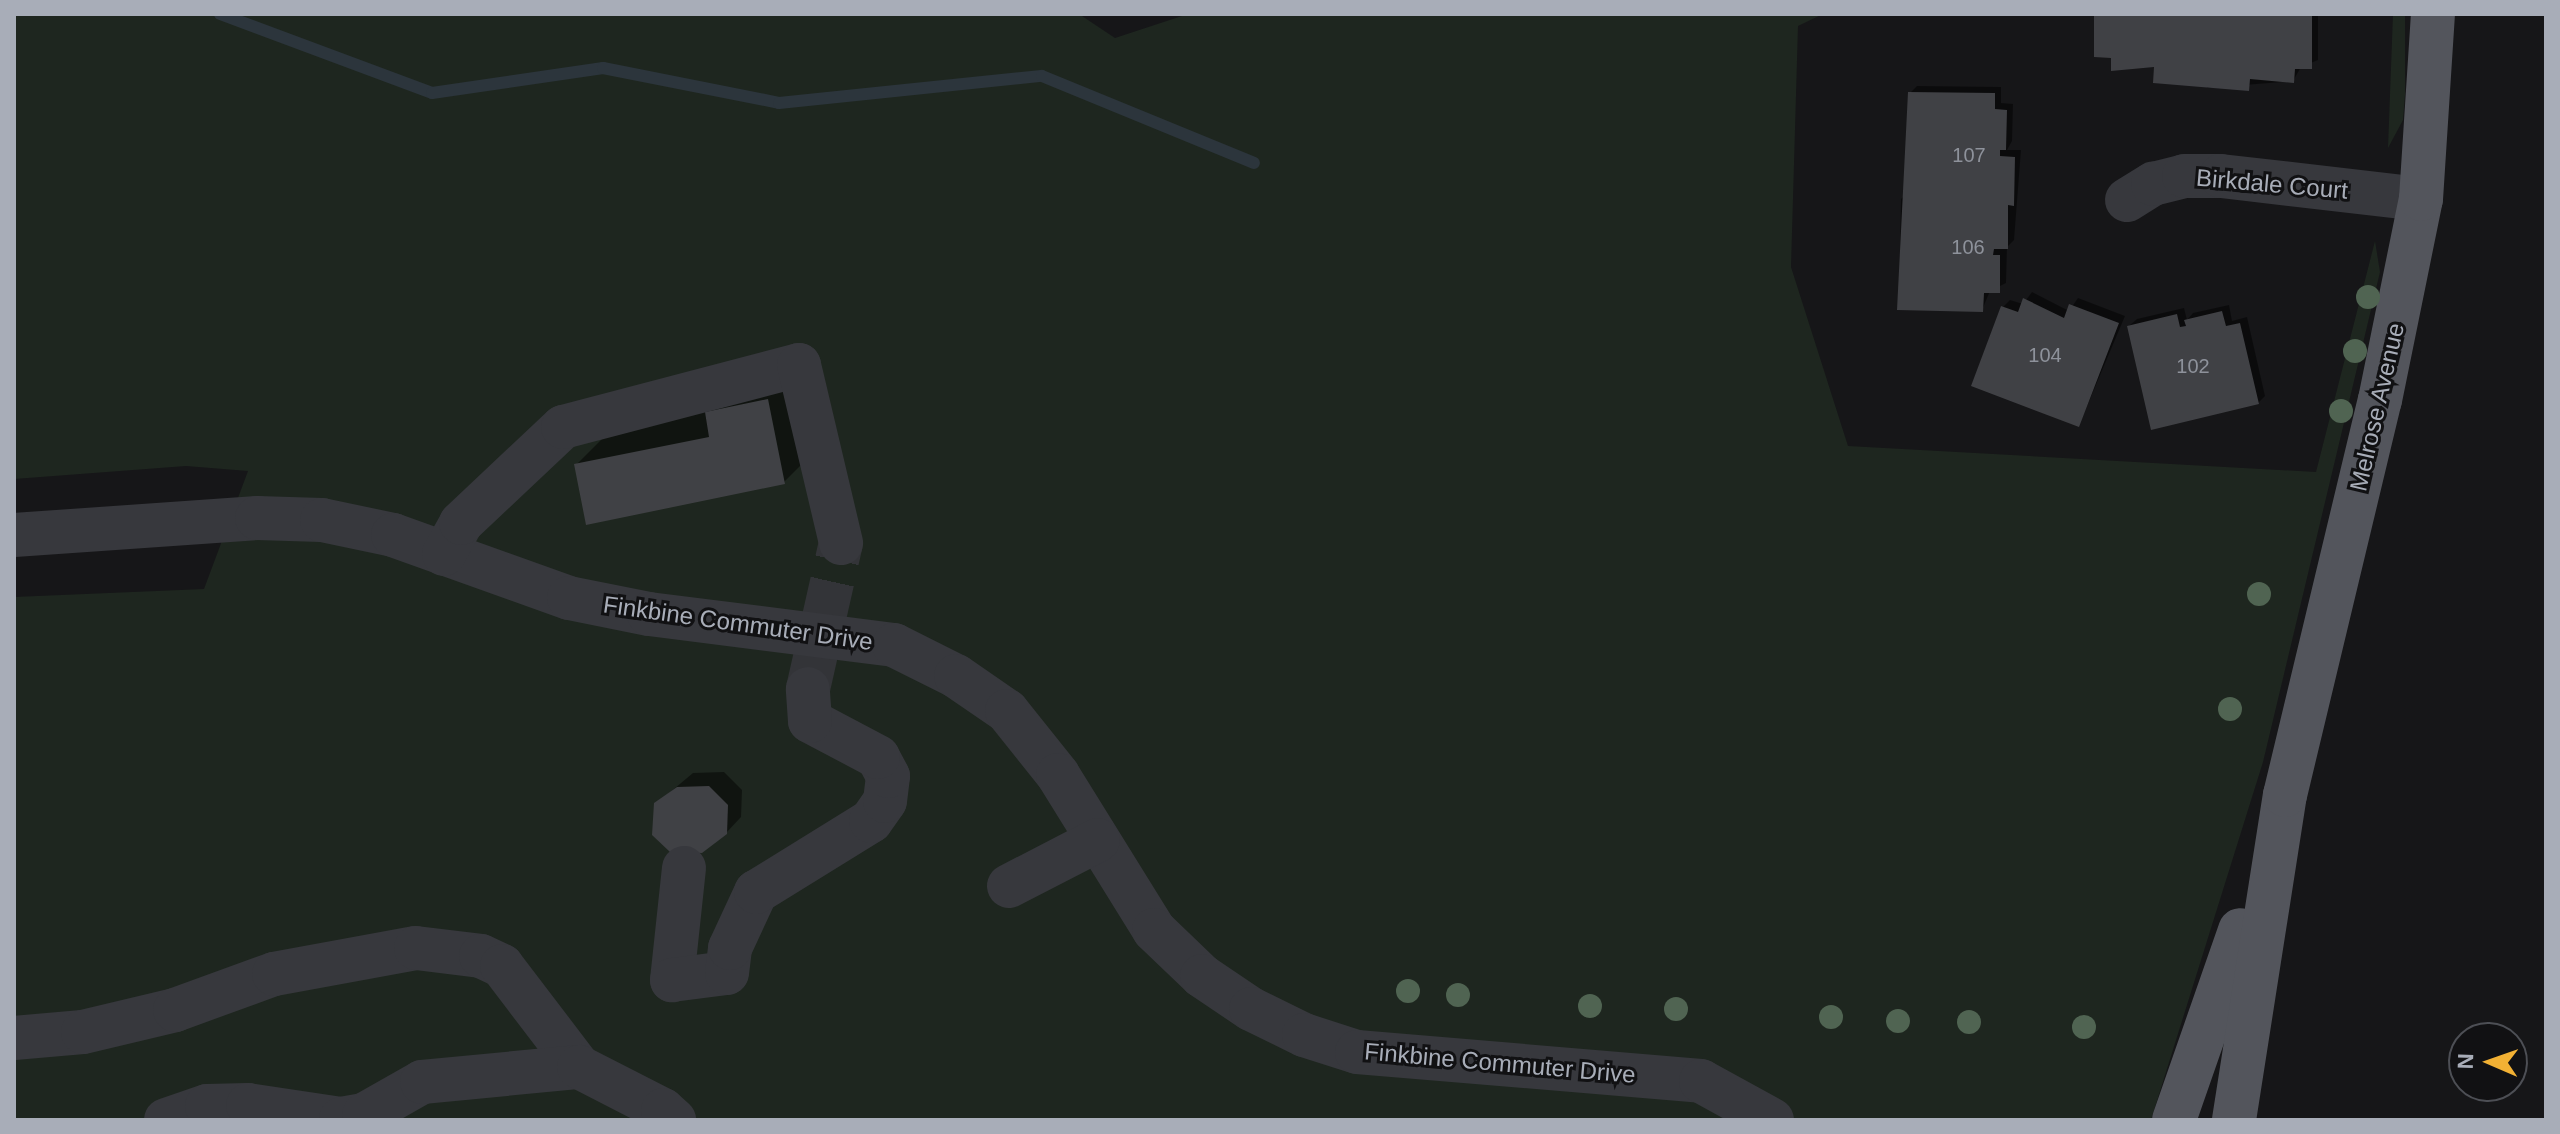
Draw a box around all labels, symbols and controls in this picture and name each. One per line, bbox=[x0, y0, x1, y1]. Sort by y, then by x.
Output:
house number: 107 bbox=[1952, 143, 1986, 167]
street label: Birkdale Court bbox=[2195, 163, 2349, 205]
house number: 106 bbox=[1951, 235, 1985, 259]
street label: Melrose Avenue bbox=[2344, 319, 2410, 495]
house number: 104 bbox=[2028, 343, 2062, 367]
house number: 102 bbox=[2176, 354, 2210, 378]
street label: Finkbine Commuter Drive bbox=[601, 590, 875, 656]
north arrow bbox=[2448, 1022, 2528, 1102]
street label: Finkbine Commuter Drive bbox=[1363, 1037, 1637, 1089]
text: N bbox=[2453, 1053, 2478, 1070]

